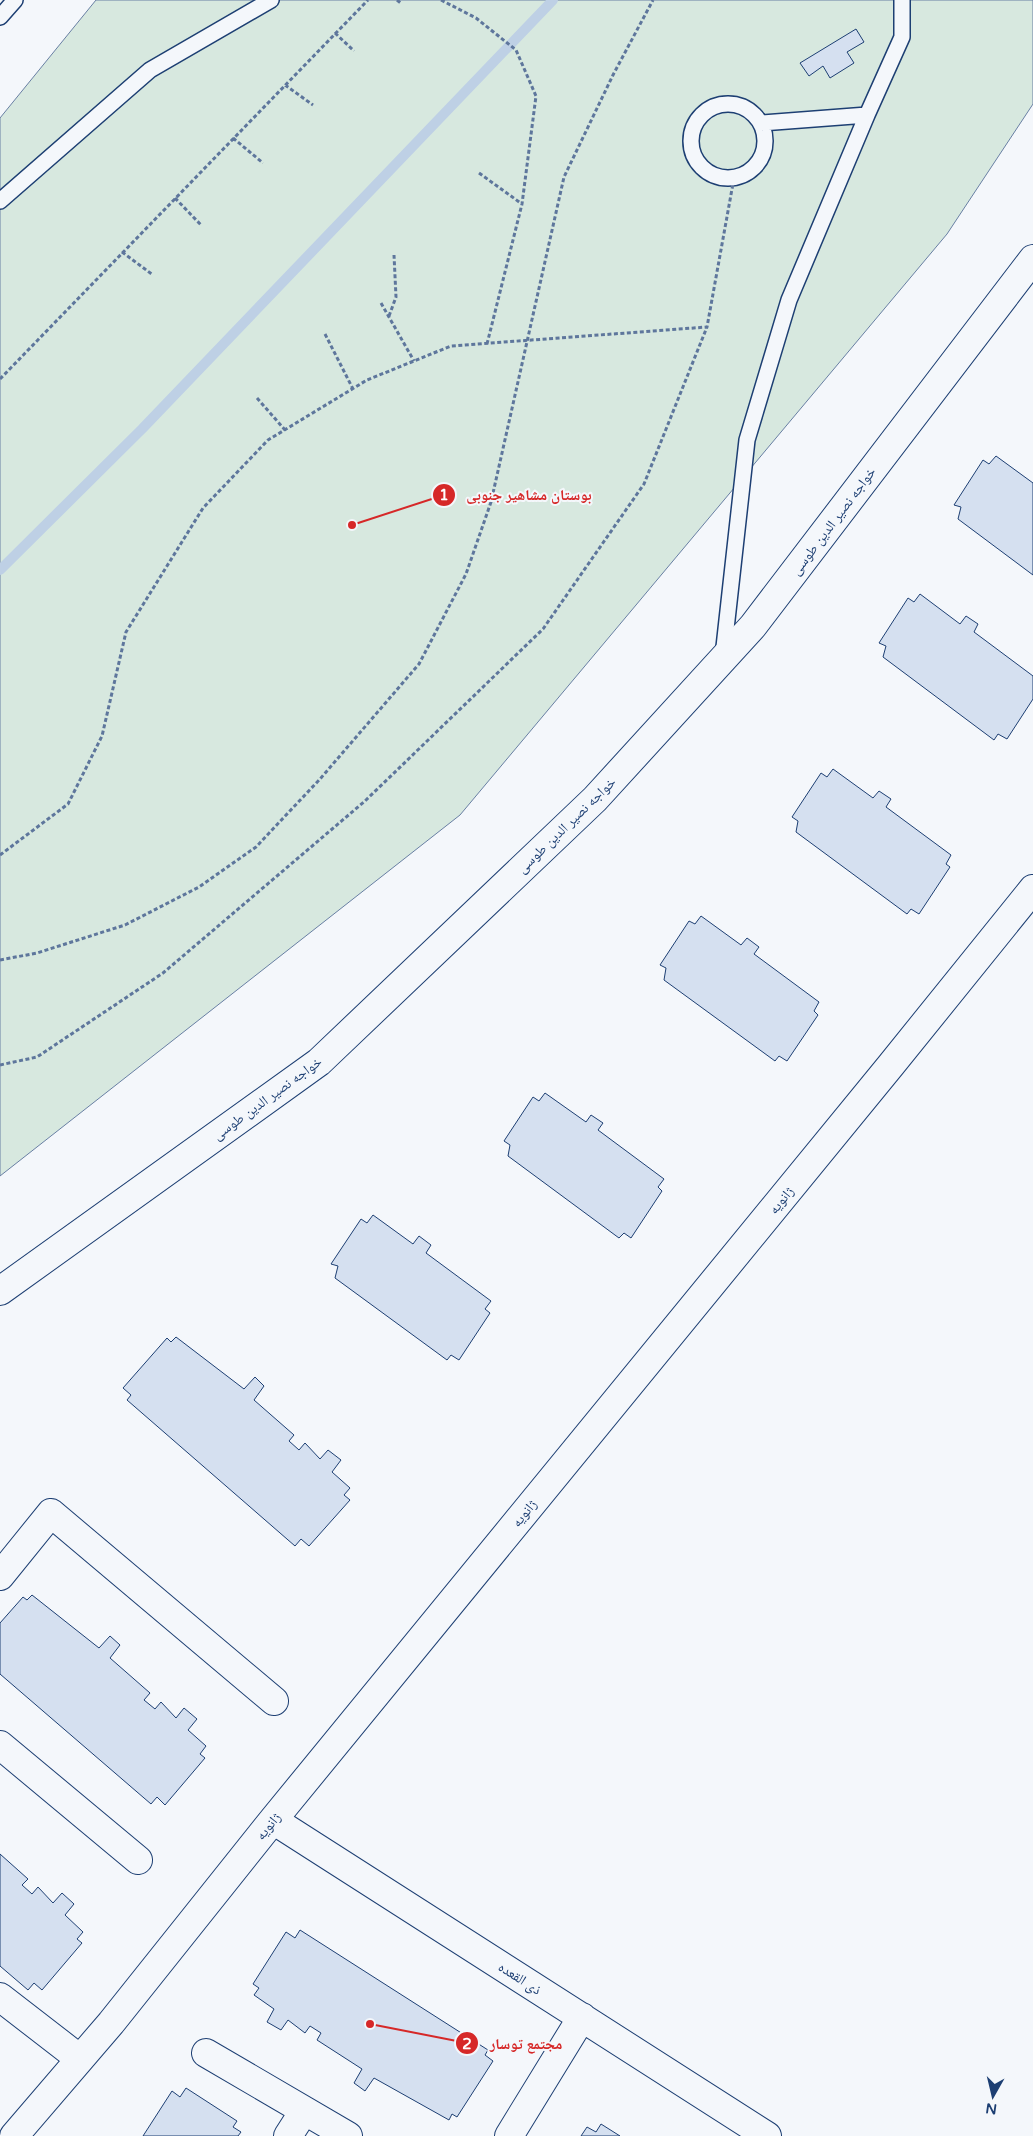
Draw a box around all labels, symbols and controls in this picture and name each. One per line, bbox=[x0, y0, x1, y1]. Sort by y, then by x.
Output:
street label: خواجه نصیر الدین طوسی bbox=[787, 464, 880, 579]
callout: بوستان مشاهیر جنوبی bbox=[432, 480, 602, 510]
text: 1 bbox=[439, 486, 449, 504]
text: بوستان مشاهیر جنوبی bbox=[466, 486, 592, 504]
street label: خواجه نصیر الدین طوسی bbox=[513, 774, 619, 877]
street label: خواجه نصیر الدین طوسی bbox=[209, 1053, 325, 1144]
street label: ژانویه bbox=[765, 1183, 798, 1217]
street label: ژانویه bbox=[508, 1496, 541, 1530]
street label: ژانویه bbox=[252, 1809, 285, 1843]
street label: ذی القعده bbox=[495, 1958, 545, 1999]
callout: مجتمع توسار bbox=[455, 2028, 572, 2058]
text: 2 bbox=[462, 2035, 472, 2053]
text: مجتمع توسار bbox=[489, 2035, 562, 2054]
north arrow bbox=[968, 2071, 1018, 2121]
text: N bbox=[985, 2099, 998, 2118]

